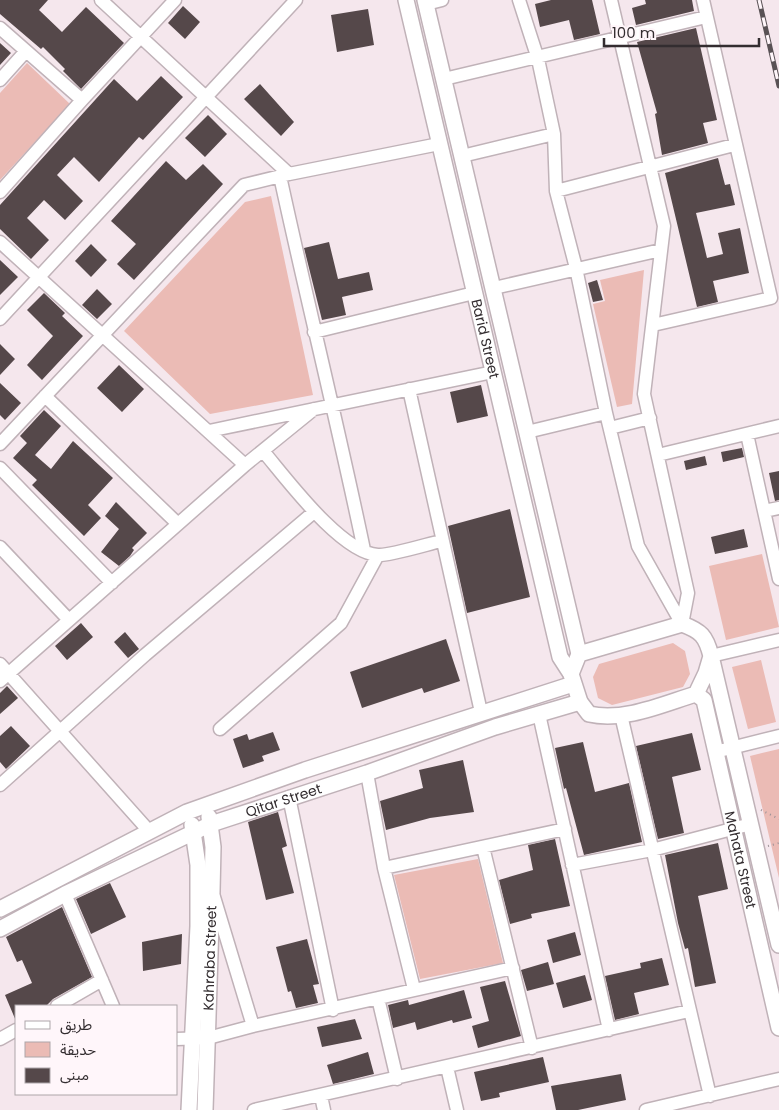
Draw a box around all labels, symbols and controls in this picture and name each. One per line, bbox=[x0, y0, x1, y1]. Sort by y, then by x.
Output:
scale bar bbox=[604, 15, 759, 47]
text: 100 m bbox=[612, 22, 655, 43]
street label: Barid Street bbox=[466, 297, 504, 381]
street label: Qitar Street bbox=[243, 779, 324, 822]
street label: Mahata Street bbox=[720, 809, 761, 911]
street label: Kahraba Street bbox=[198, 905, 222, 1011]
legend bbox=[15, 1005, 178, 1095]
text: طريق bbox=[60, 1014, 92, 1035]
text: حديقة bbox=[60, 1039, 96, 1060]
text: مبنى bbox=[60, 1064, 89, 1085]

